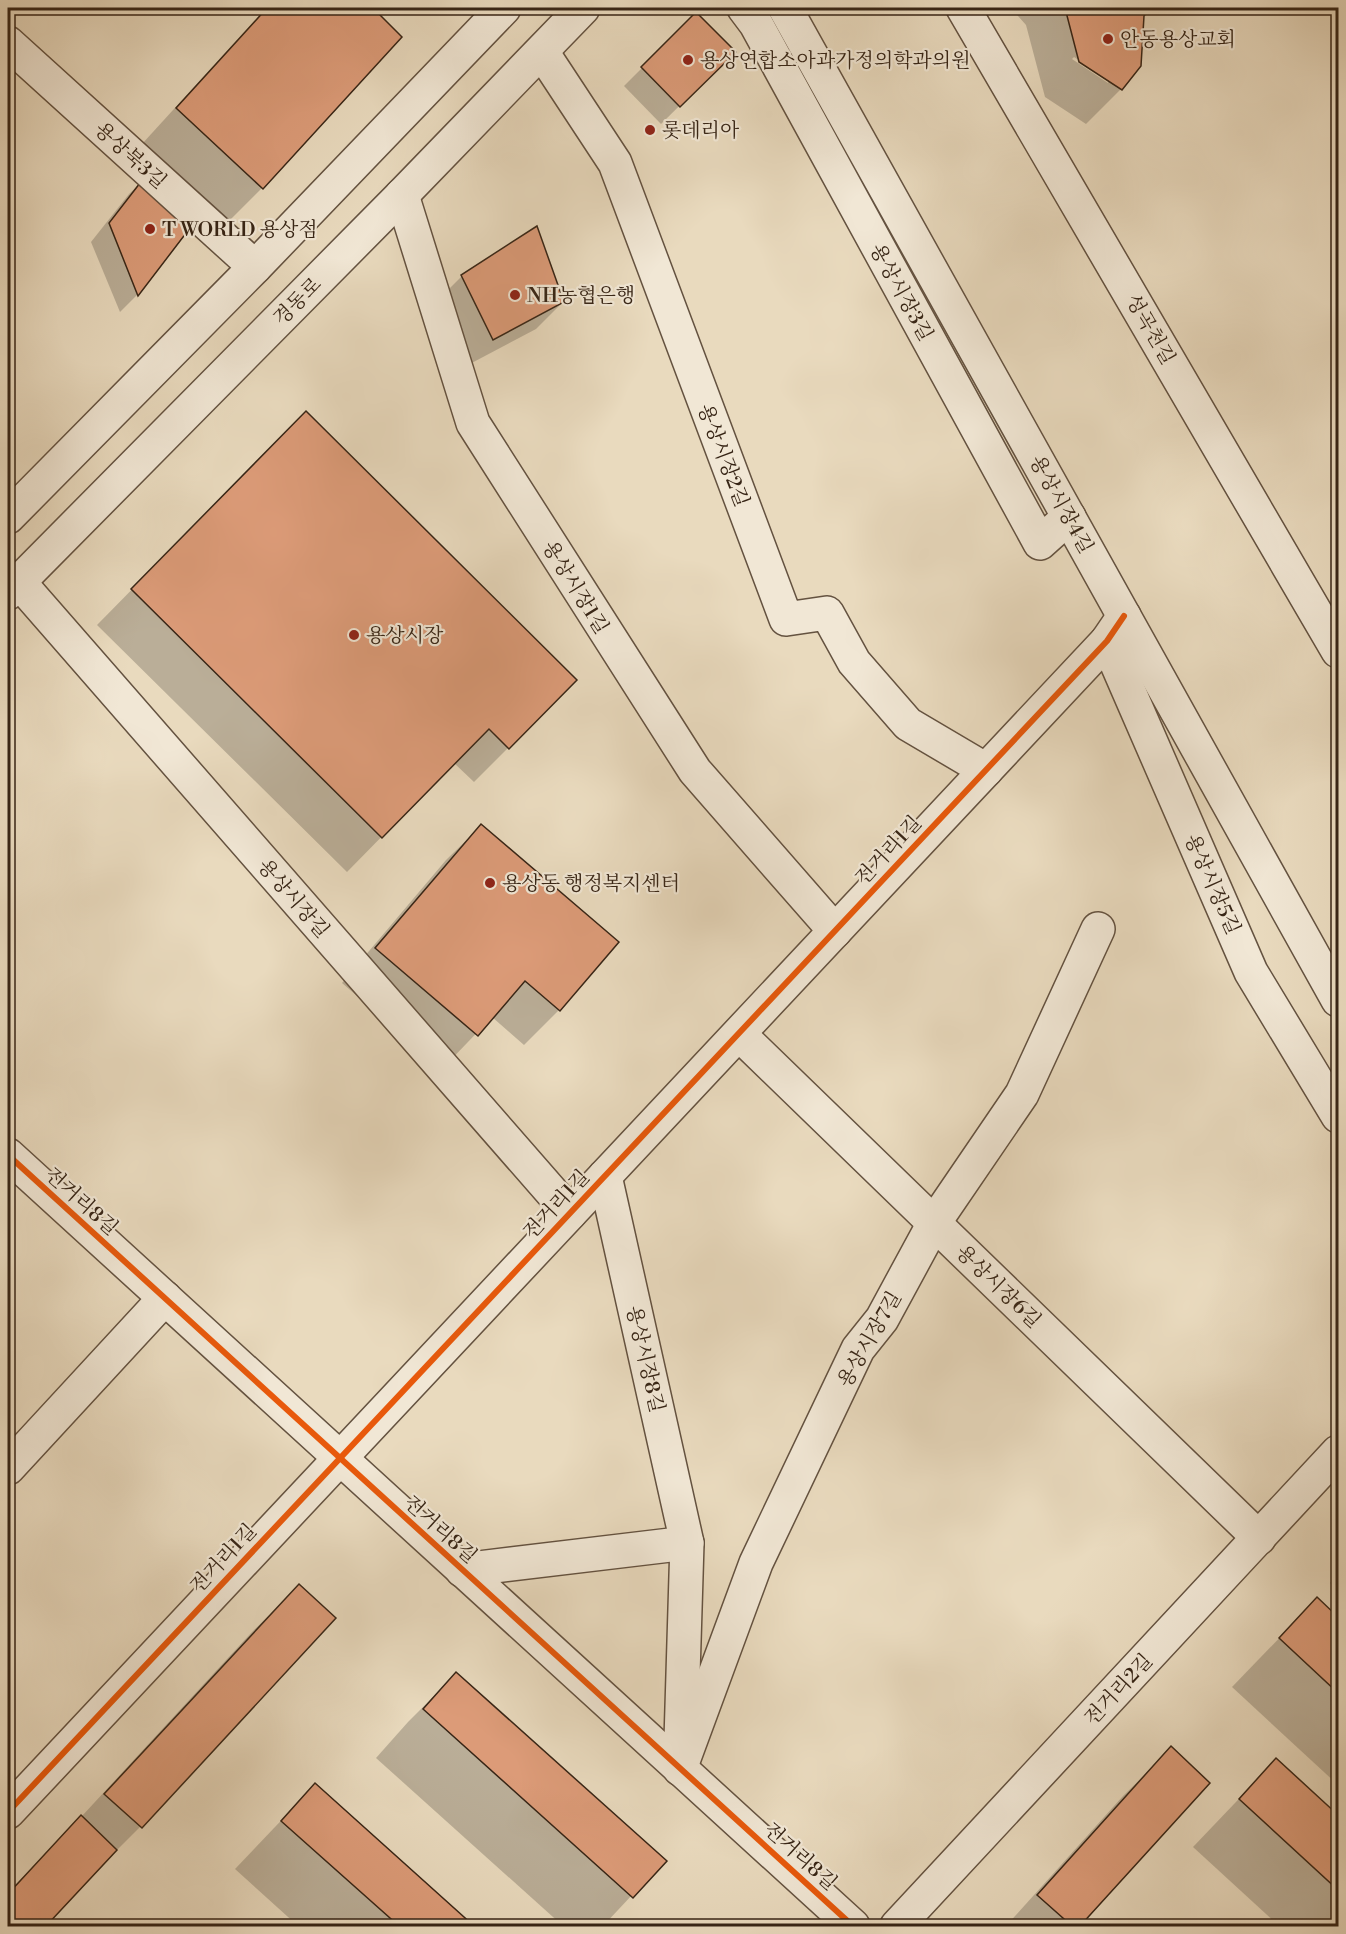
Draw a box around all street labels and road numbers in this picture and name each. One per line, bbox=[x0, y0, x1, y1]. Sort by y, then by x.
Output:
street label: 용상북3길 bbox=[89, 117, 171, 195]
street label: 용상시장3길 bbox=[864, 240, 938, 346]
street label: 경동로 bbox=[269, 273, 327, 331]
street label: 성곡천길 bbox=[1120, 290, 1180, 369]
street label: 용상시장2길 bbox=[692, 401, 754, 510]
street label: 용상시장4길 bbox=[1023, 451, 1098, 558]
street label: 용상시장1길 bbox=[536, 537, 613, 639]
street label: 전거리1길 bbox=[851, 811, 928, 891]
street label: 용상시장5길 bbox=[1178, 830, 1245, 939]
street label: 용상시장길 bbox=[252, 854, 334, 944]
street label: 전거리8길 bbox=[39, 1163, 123, 1241]
street label: 전거리1길 bbox=[519, 1165, 596, 1245]
street label: 용상시장6길 bbox=[950, 1240, 1046, 1334]
street label: 용상시장7길 bbox=[833, 1287, 908, 1392]
street label: 용상시장8길 bbox=[620, 1303, 669, 1415]
street label: 전거리8길 bbox=[398, 1491, 482, 1569]
street label: 전거리1길 bbox=[186, 1519, 263, 1599]
street label: 전거리2길 bbox=[1080, 1649, 1158, 1731]
street label: 전거리8길 bbox=[758, 1818, 842, 1896]

